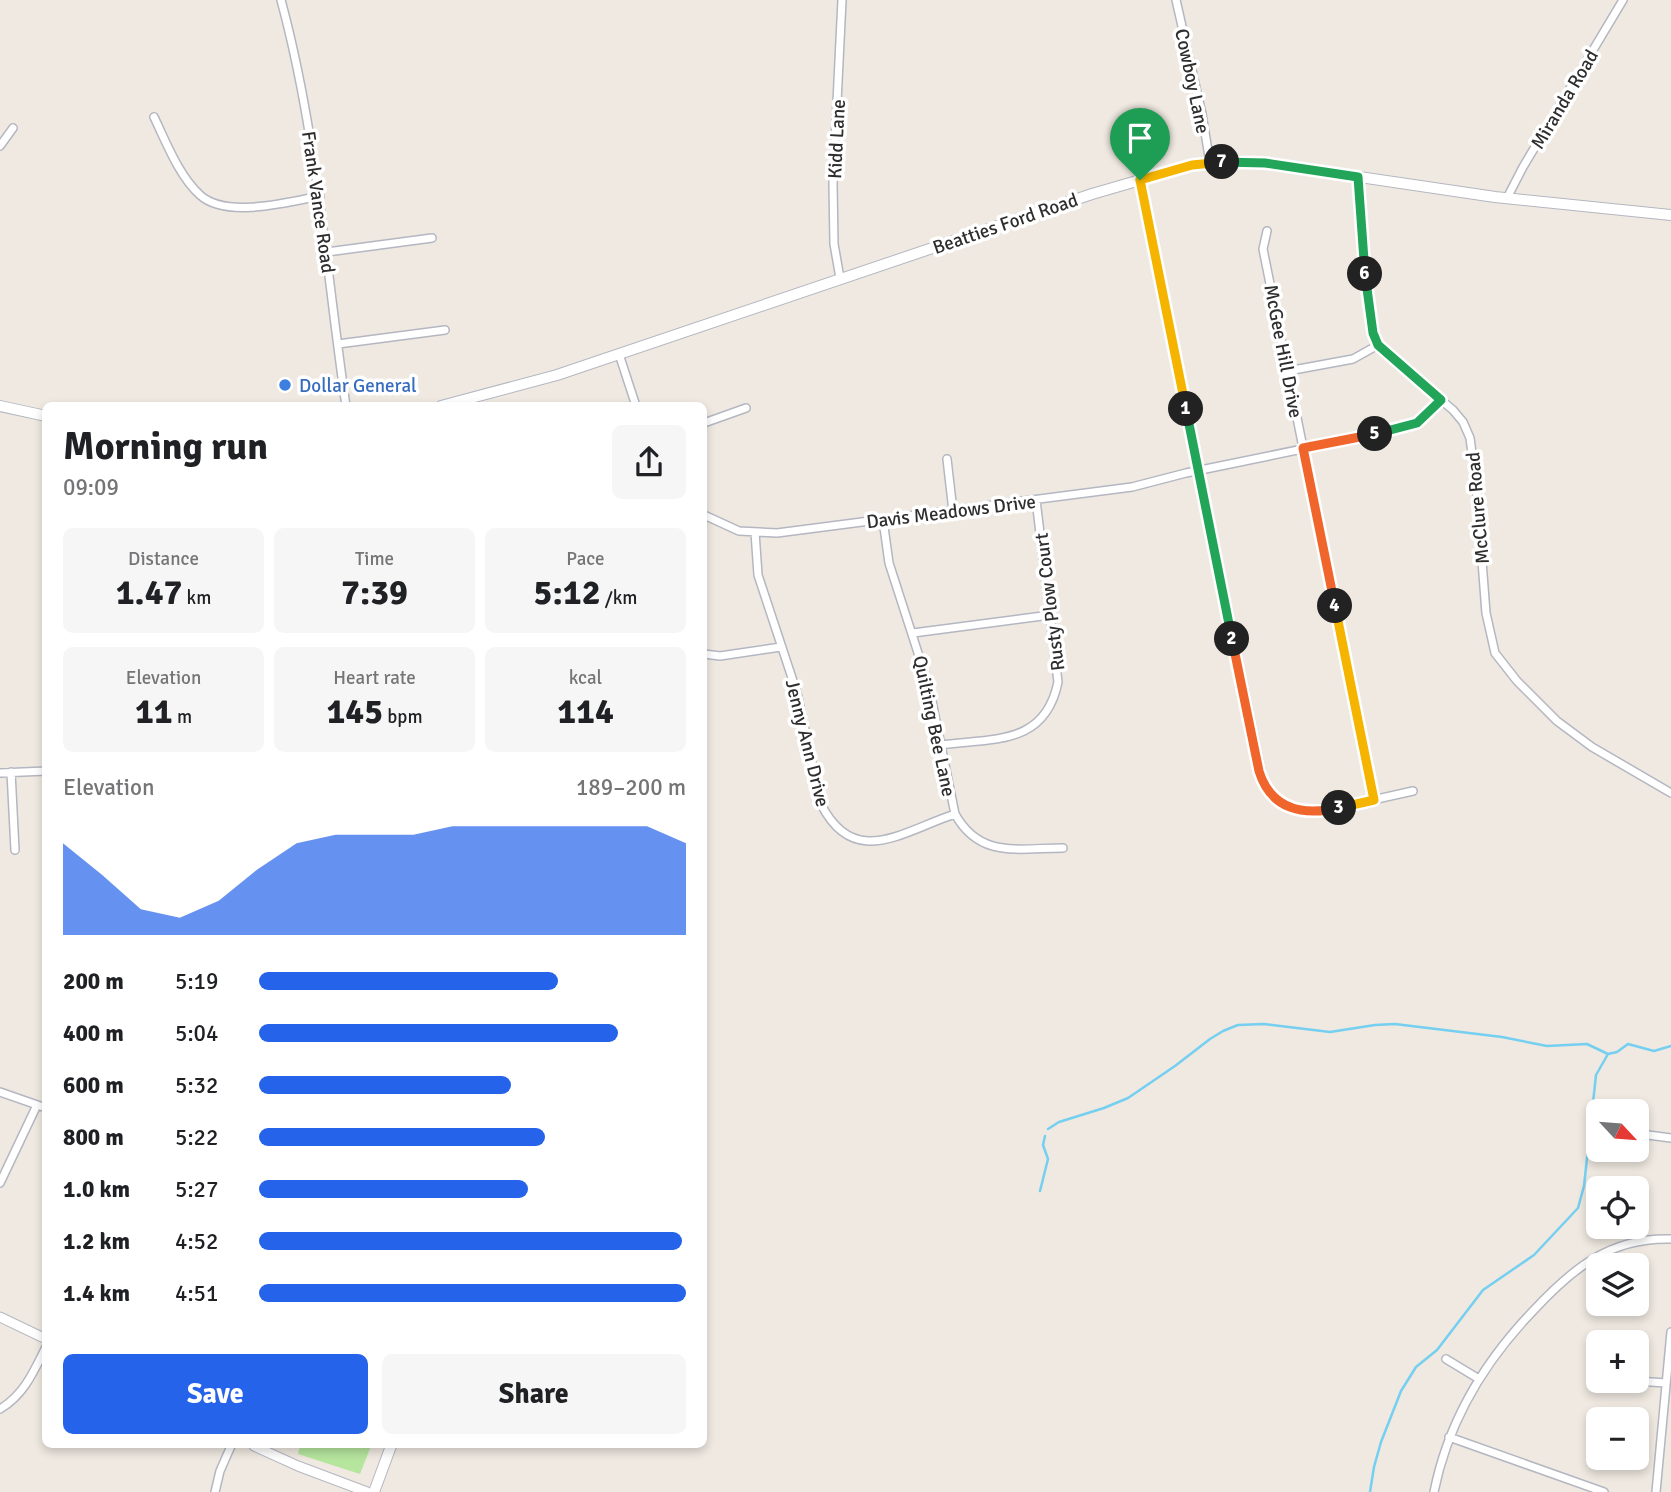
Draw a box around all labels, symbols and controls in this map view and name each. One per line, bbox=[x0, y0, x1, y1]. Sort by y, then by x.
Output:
street label: Cowboy Lane bbox=[1169, 27, 1215, 136]
street label: Miranda Road bbox=[1526, 45, 1604, 154]
street label: Kidd Lane bbox=[823, 98, 851, 180]
pin bbox=[1110, 108, 1170, 180]
icon: arrive bbox=[1121, 119, 1159, 157]
street label: Frank Vance Road bbox=[296, 129, 340, 275]
pin: 7 bbox=[1204, 144, 1240, 180]
text: 7 bbox=[1216, 149, 1227, 173]
street label: Beatties Ford Road bbox=[930, 188, 1081, 260]
pin: 6 bbox=[1348, 256, 1382, 292]
text: 6 bbox=[1359, 261, 1370, 285]
street label: McGee Hill Drive bbox=[1258, 282, 1308, 420]
place label: Dollar General bbox=[299, 374, 417, 398]
marker: Dollar General bbox=[277, 377, 293, 393]
pin: 1 bbox=[1168, 392, 1204, 426]
text: 1 bbox=[1180, 396, 1191, 420]
pin: 5 bbox=[1358, 416, 1392, 452]
text: 5 bbox=[1369, 421, 1380, 445]
text: Morning run bbox=[63, 423, 268, 470]
button: share bbox=[612, 425, 686, 499]
street label: McClure Road bbox=[1461, 451, 1495, 565]
text: 09:09 bbox=[63, 473, 119, 502]
street label: Davis Meadows Drive bbox=[865, 490, 1037, 534]
street label: Rusty Plow Court bbox=[1030, 531, 1070, 672]
text: Distance bbox=[128, 547, 199, 571]
text: Time bbox=[355, 547, 394, 571]
text: Pace bbox=[566, 547, 605, 571]
text: 1.47 bbox=[116, 571, 182, 614]
text: 7:39 bbox=[341, 571, 408, 614]
text: 5:12 bbox=[534, 571, 601, 614]
text: km bbox=[182, 586, 211, 610]
text: /km bbox=[601, 586, 637, 610]
pin: 4 bbox=[1318, 588, 1352, 624]
text: 4 bbox=[1329, 593, 1340, 617]
pin: 2 bbox=[1214, 622, 1250, 656]
text: 2 bbox=[1226, 626, 1237, 650]
street label: Quilting Bee Lane bbox=[907, 653, 961, 799]
text: Elevation bbox=[126, 666, 201, 690]
text: Heart rate bbox=[333, 666, 416, 690]
text: kcal bbox=[569, 666, 602, 690]
street label: Jenny Ann Drive bbox=[780, 677, 834, 809]
text: 11 bbox=[135, 690, 173, 733]
text: 145 bbox=[326, 690, 383, 733]
text: 114 bbox=[557, 690, 614, 733]
text: m bbox=[173, 705, 192, 729]
text: bpm bbox=[383, 705, 423, 729]
text: Elevation bbox=[63, 773, 155, 802]
text: 189–200 m bbox=[576, 773, 686, 802]
pin: 3 bbox=[1322, 790, 1356, 826]
text: 3 bbox=[1333, 795, 1344, 819]
text: 200 m bbox=[63, 967, 124, 996]
text: 5:19 bbox=[175, 967, 218, 996]
text: 400 m bbox=[63, 1019, 124, 1048]
text: 5:04 bbox=[175, 1019, 218, 1048]
text: 600 m bbox=[63, 1071, 124, 1100]
text: 5:32 bbox=[175, 1071, 218, 1100]
north arrow bbox=[1586, 1099, 1648, 1162]
map controls bbox=[1586, 1099, 1649, 1470]
text: 800 m bbox=[63, 1123, 124, 1152]
text: 5:22 bbox=[175, 1123, 218, 1152]
text: 1.0 km bbox=[63, 1175, 130, 1204]
text: 5:27 bbox=[175, 1175, 218, 1204]
button: locate bbox=[1586, 1176, 1649, 1239]
text: 1.2 km bbox=[63, 1227, 130, 1256]
text: 4:52 bbox=[175, 1227, 218, 1256]
button: layers bbox=[1586, 1253, 1649, 1316]
text: 1.4 km bbox=[63, 1279, 130, 1308]
text: 4:51 bbox=[175, 1279, 218, 1308]
button: + bbox=[1586, 1330, 1649, 1393]
button: Save bbox=[63, 1354, 368, 1434]
button: Share bbox=[382, 1354, 686, 1434]
button: − bbox=[1586, 1407, 1649, 1470]

